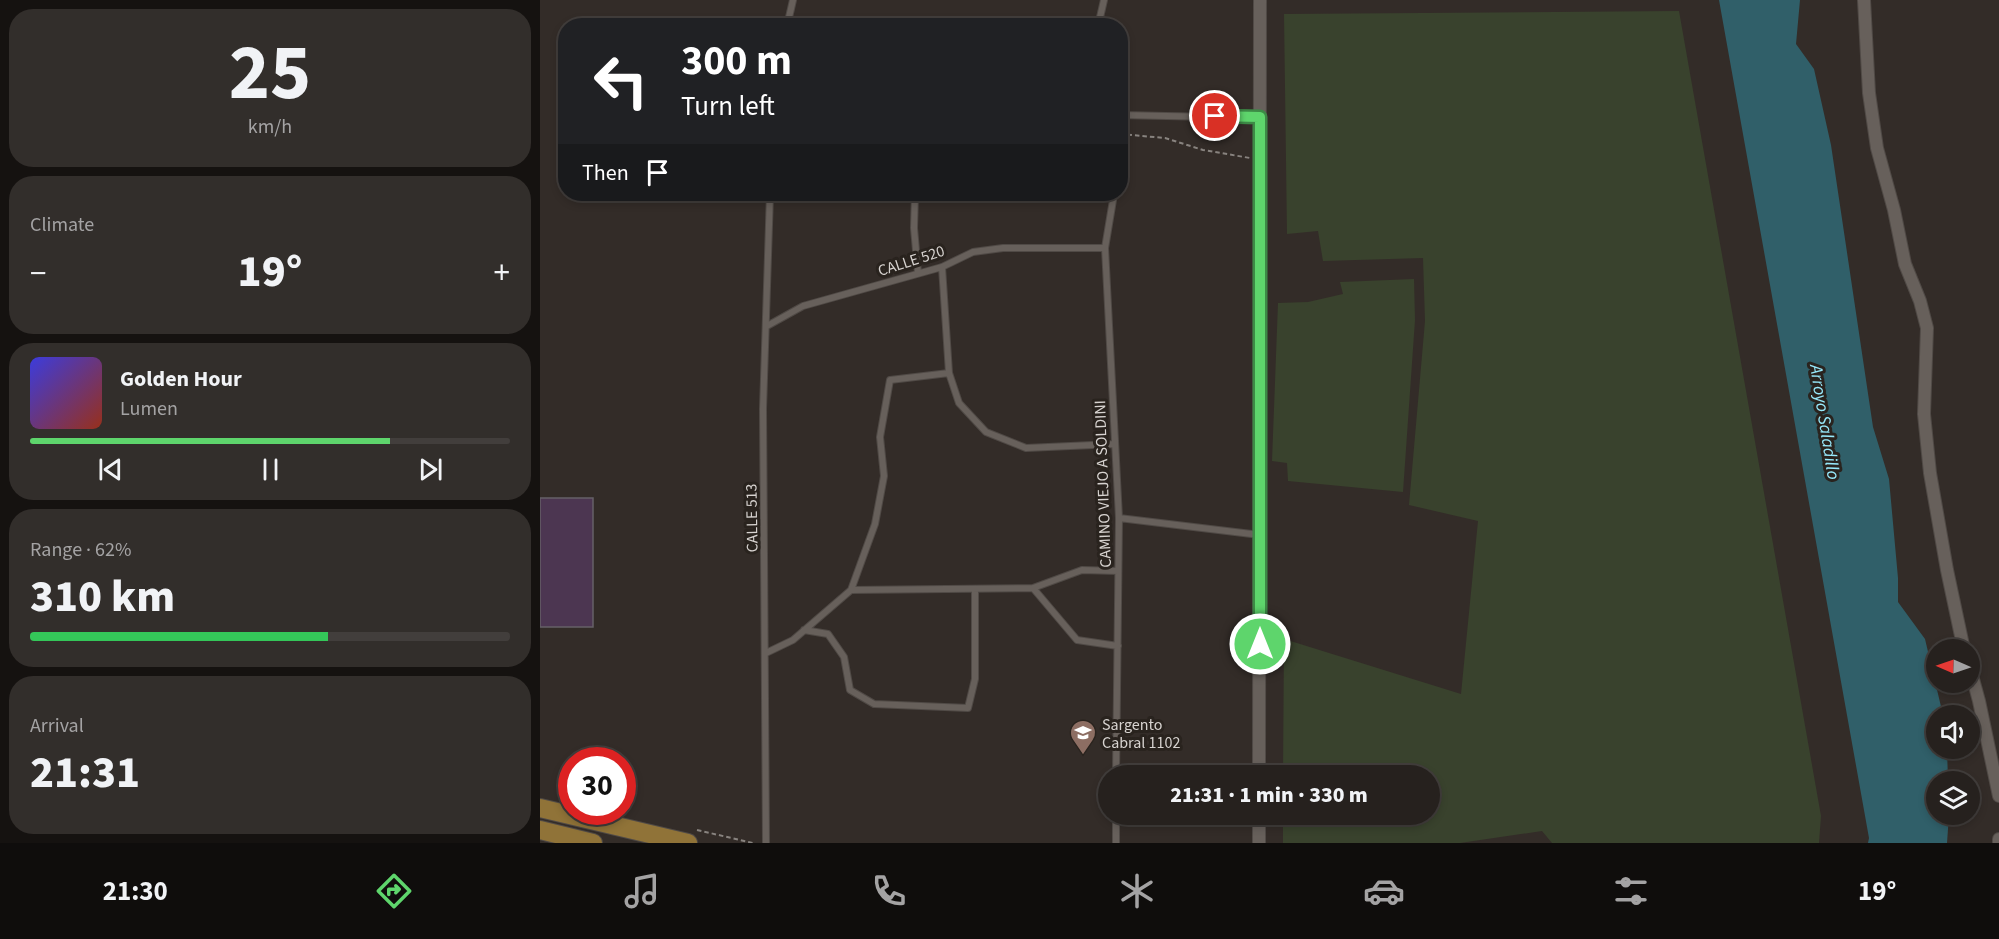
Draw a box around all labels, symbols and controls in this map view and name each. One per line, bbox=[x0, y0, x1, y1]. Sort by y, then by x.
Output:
text: 25 bbox=[229, 18, 311, 129]
text: 300 m bbox=[681, 31, 792, 91]
icon: left bbox=[582, 42, 660, 120]
text: Turn left bbox=[681, 87, 775, 126]
pin bbox=[1189, 90, 1240, 141]
icon: arrive bbox=[1198, 99, 1231, 132]
text: km/h bbox=[248, 113, 292, 141]
icon: arrive bbox=[641, 156, 674, 189]
text: Then bbox=[582, 157, 629, 189]
text: Climate bbox=[30, 211, 94, 239]
text: 19° bbox=[238, 240, 302, 304]
street label: CALLE 520 bbox=[875, 240, 947, 282]
text: − bbox=[30, 250, 46, 297]
text: + bbox=[494, 250, 510, 297]
water label: Arroyo Saladillo bbox=[1803, 362, 1846, 481]
text: Golden Hour bbox=[120, 363, 242, 395]
text: Lumen bbox=[120, 395, 178, 423]
street label: CAMINO VIEJO A SOLDINI bbox=[1089, 400, 1117, 568]
icon: previous bbox=[94, 453, 127, 486]
icon: pause bbox=[254, 453, 287, 486]
icon: next bbox=[414, 453, 447, 486]
street label: CALLE 513 bbox=[740, 483, 764, 553]
text: Range · 62% bbox=[30, 536, 131, 564]
text: 310 km bbox=[30, 565, 175, 629]
position arrow bbox=[1228, 612, 1292, 676]
north arrow bbox=[1926, 639, 1980, 693]
map controls bbox=[1926, 639, 1980, 825]
button: sound bbox=[1926, 705, 1980, 759]
text: Arrival bbox=[30, 712, 84, 740]
place label: Sargento Cabral 1102 bbox=[1102, 714, 1180, 754]
school or university icon: Sargento Cabral 1102 bbox=[1068, 718, 1098, 756]
text: 21:31 bbox=[30, 741, 140, 805]
speed limit sign: 30 bbox=[558, 747, 636, 825]
button: layers bbox=[1926, 771, 1980, 825]
text: 21:31 · 1 min · 330 m bbox=[1170, 779, 1368, 811]
icon: directions bbox=[373, 870, 415, 912]
icon: music bbox=[621, 870, 663, 912]
icon: phone bbox=[868, 870, 910, 912]
icon: climate bbox=[1116, 870, 1158, 912]
icon: car bbox=[1363, 870, 1405, 912]
icon: filters bbox=[1610, 870, 1652, 912]
text: 21:30 bbox=[103, 872, 168, 911]
text: 19° bbox=[1858, 872, 1896, 911]

